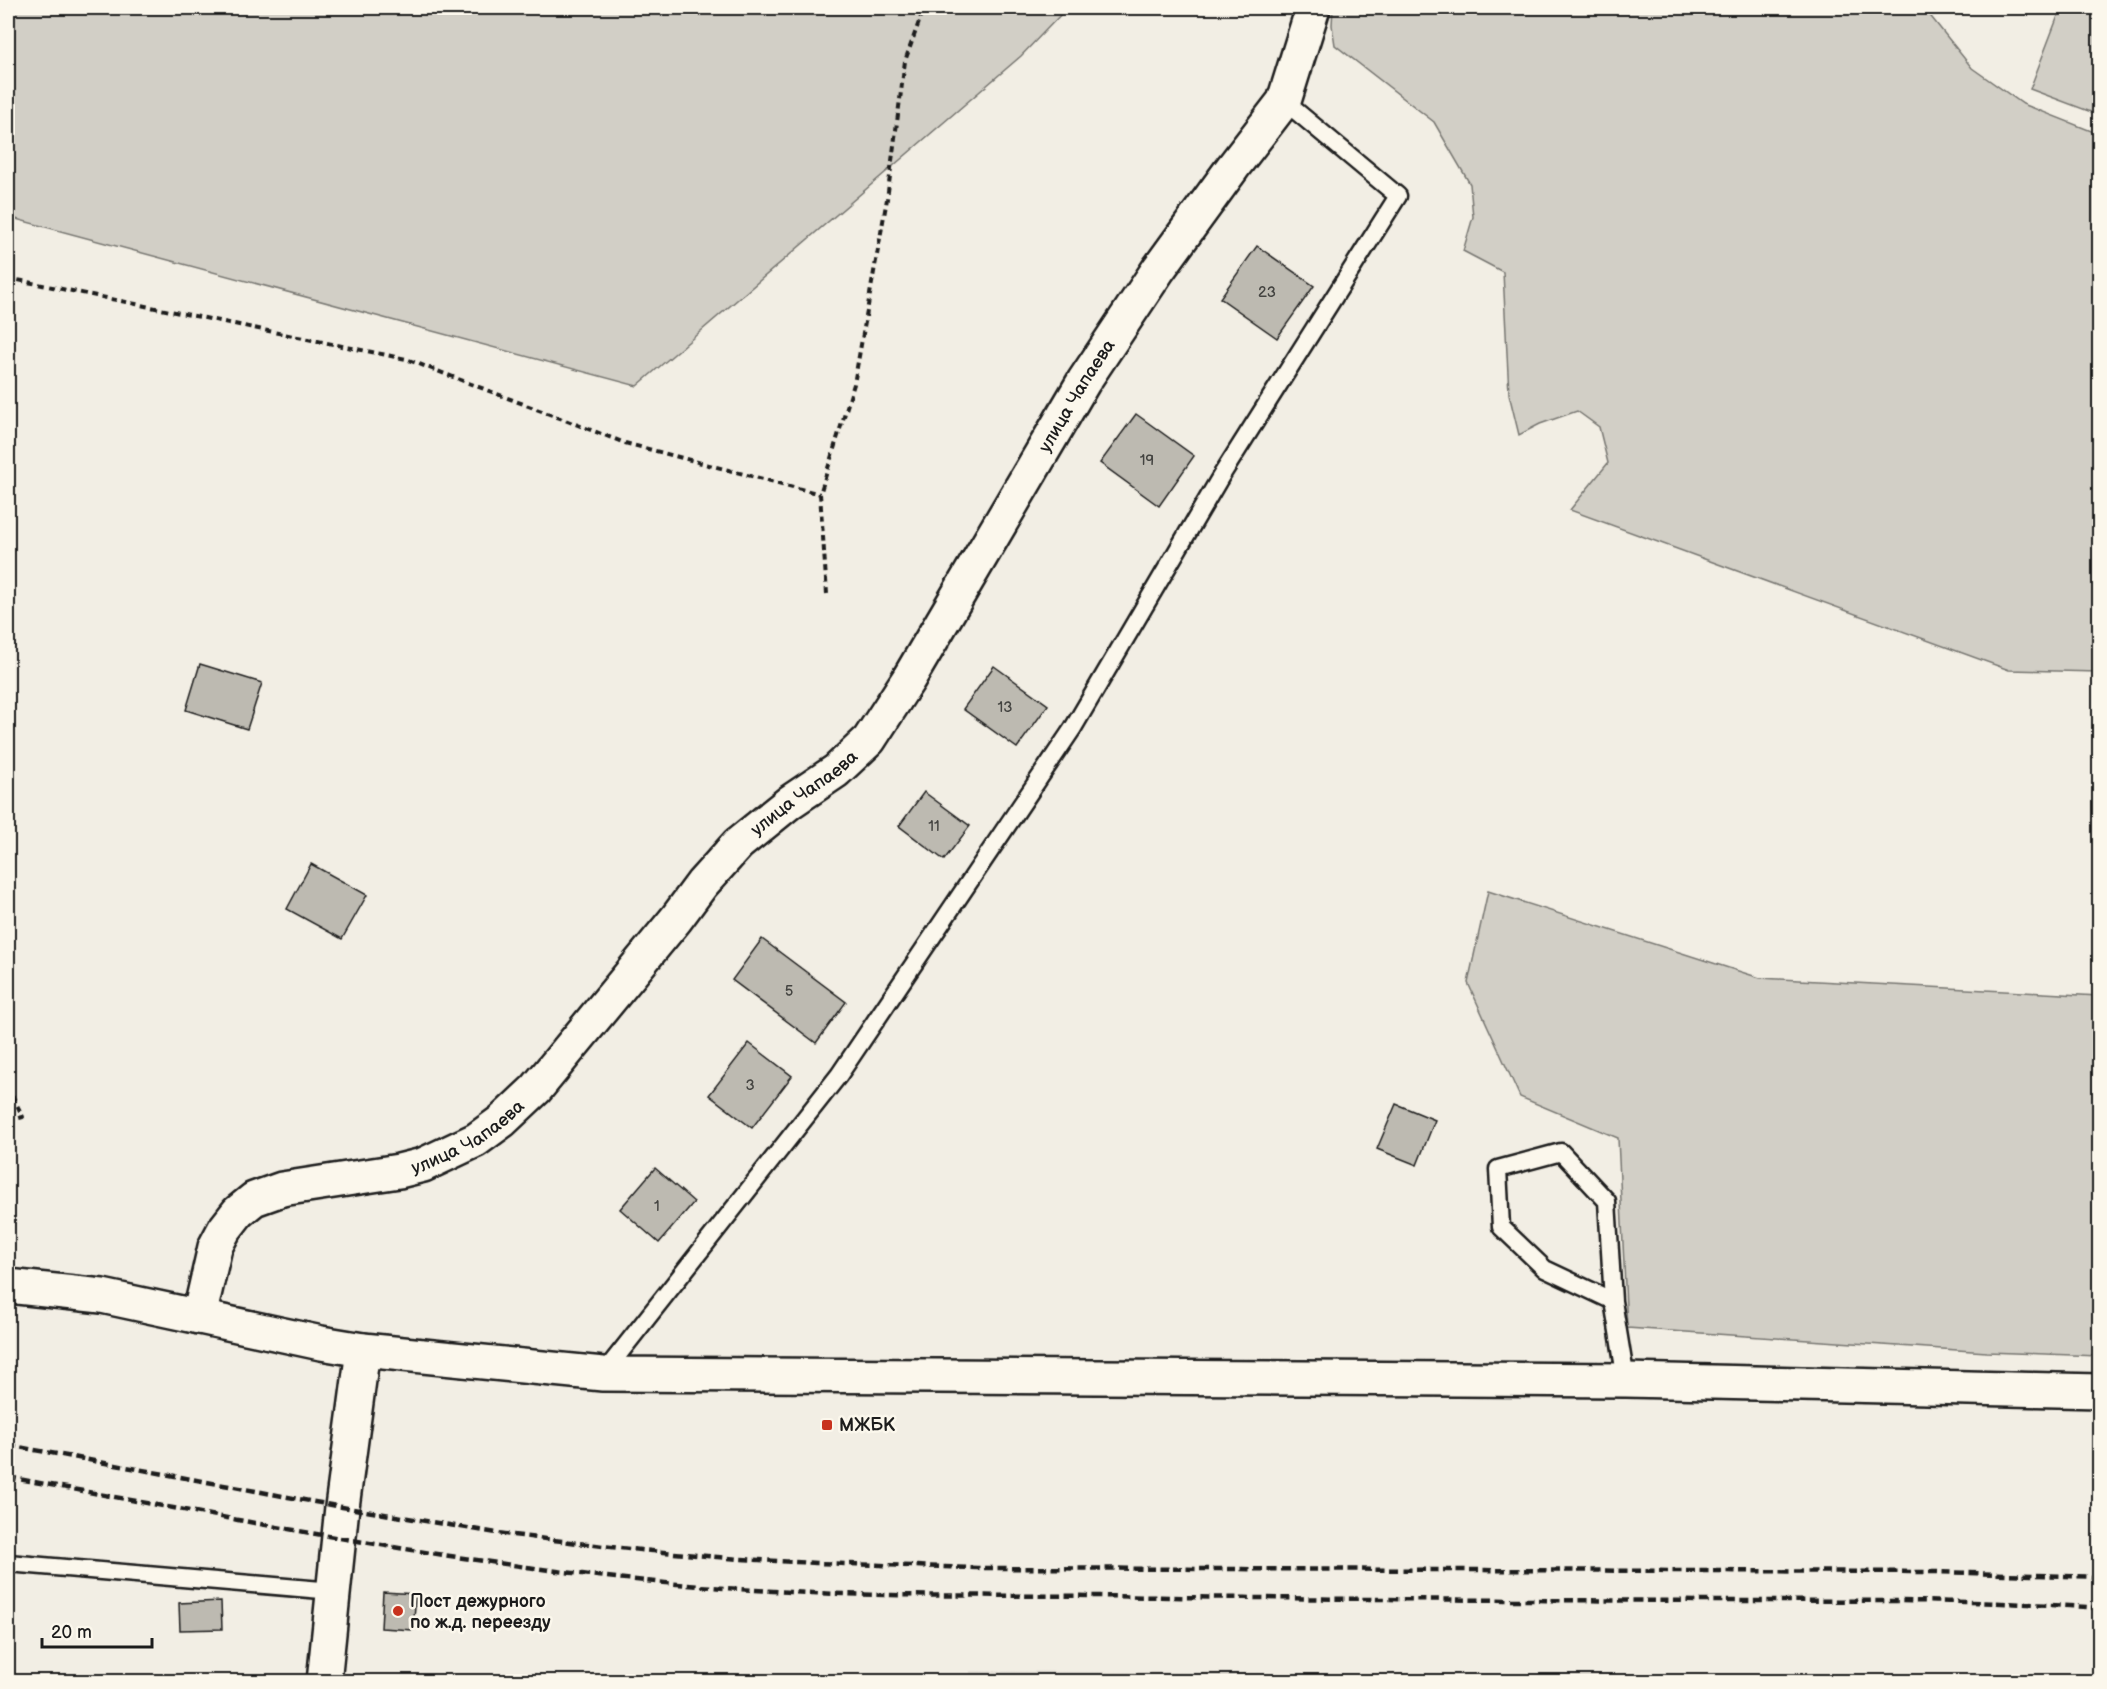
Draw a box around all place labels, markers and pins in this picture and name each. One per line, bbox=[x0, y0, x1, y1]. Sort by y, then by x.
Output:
place label: МЖБК bbox=[839, 1415, 896, 1436]
marker: МЖБК bbox=[820, 1418, 834, 1432]
place label: Пост дежурного по ж.д. переезду bbox=[410, 1591, 551, 1633]
marker: Пост дежурного по ж.д. переезду bbox=[391, 1604, 405, 1618]

